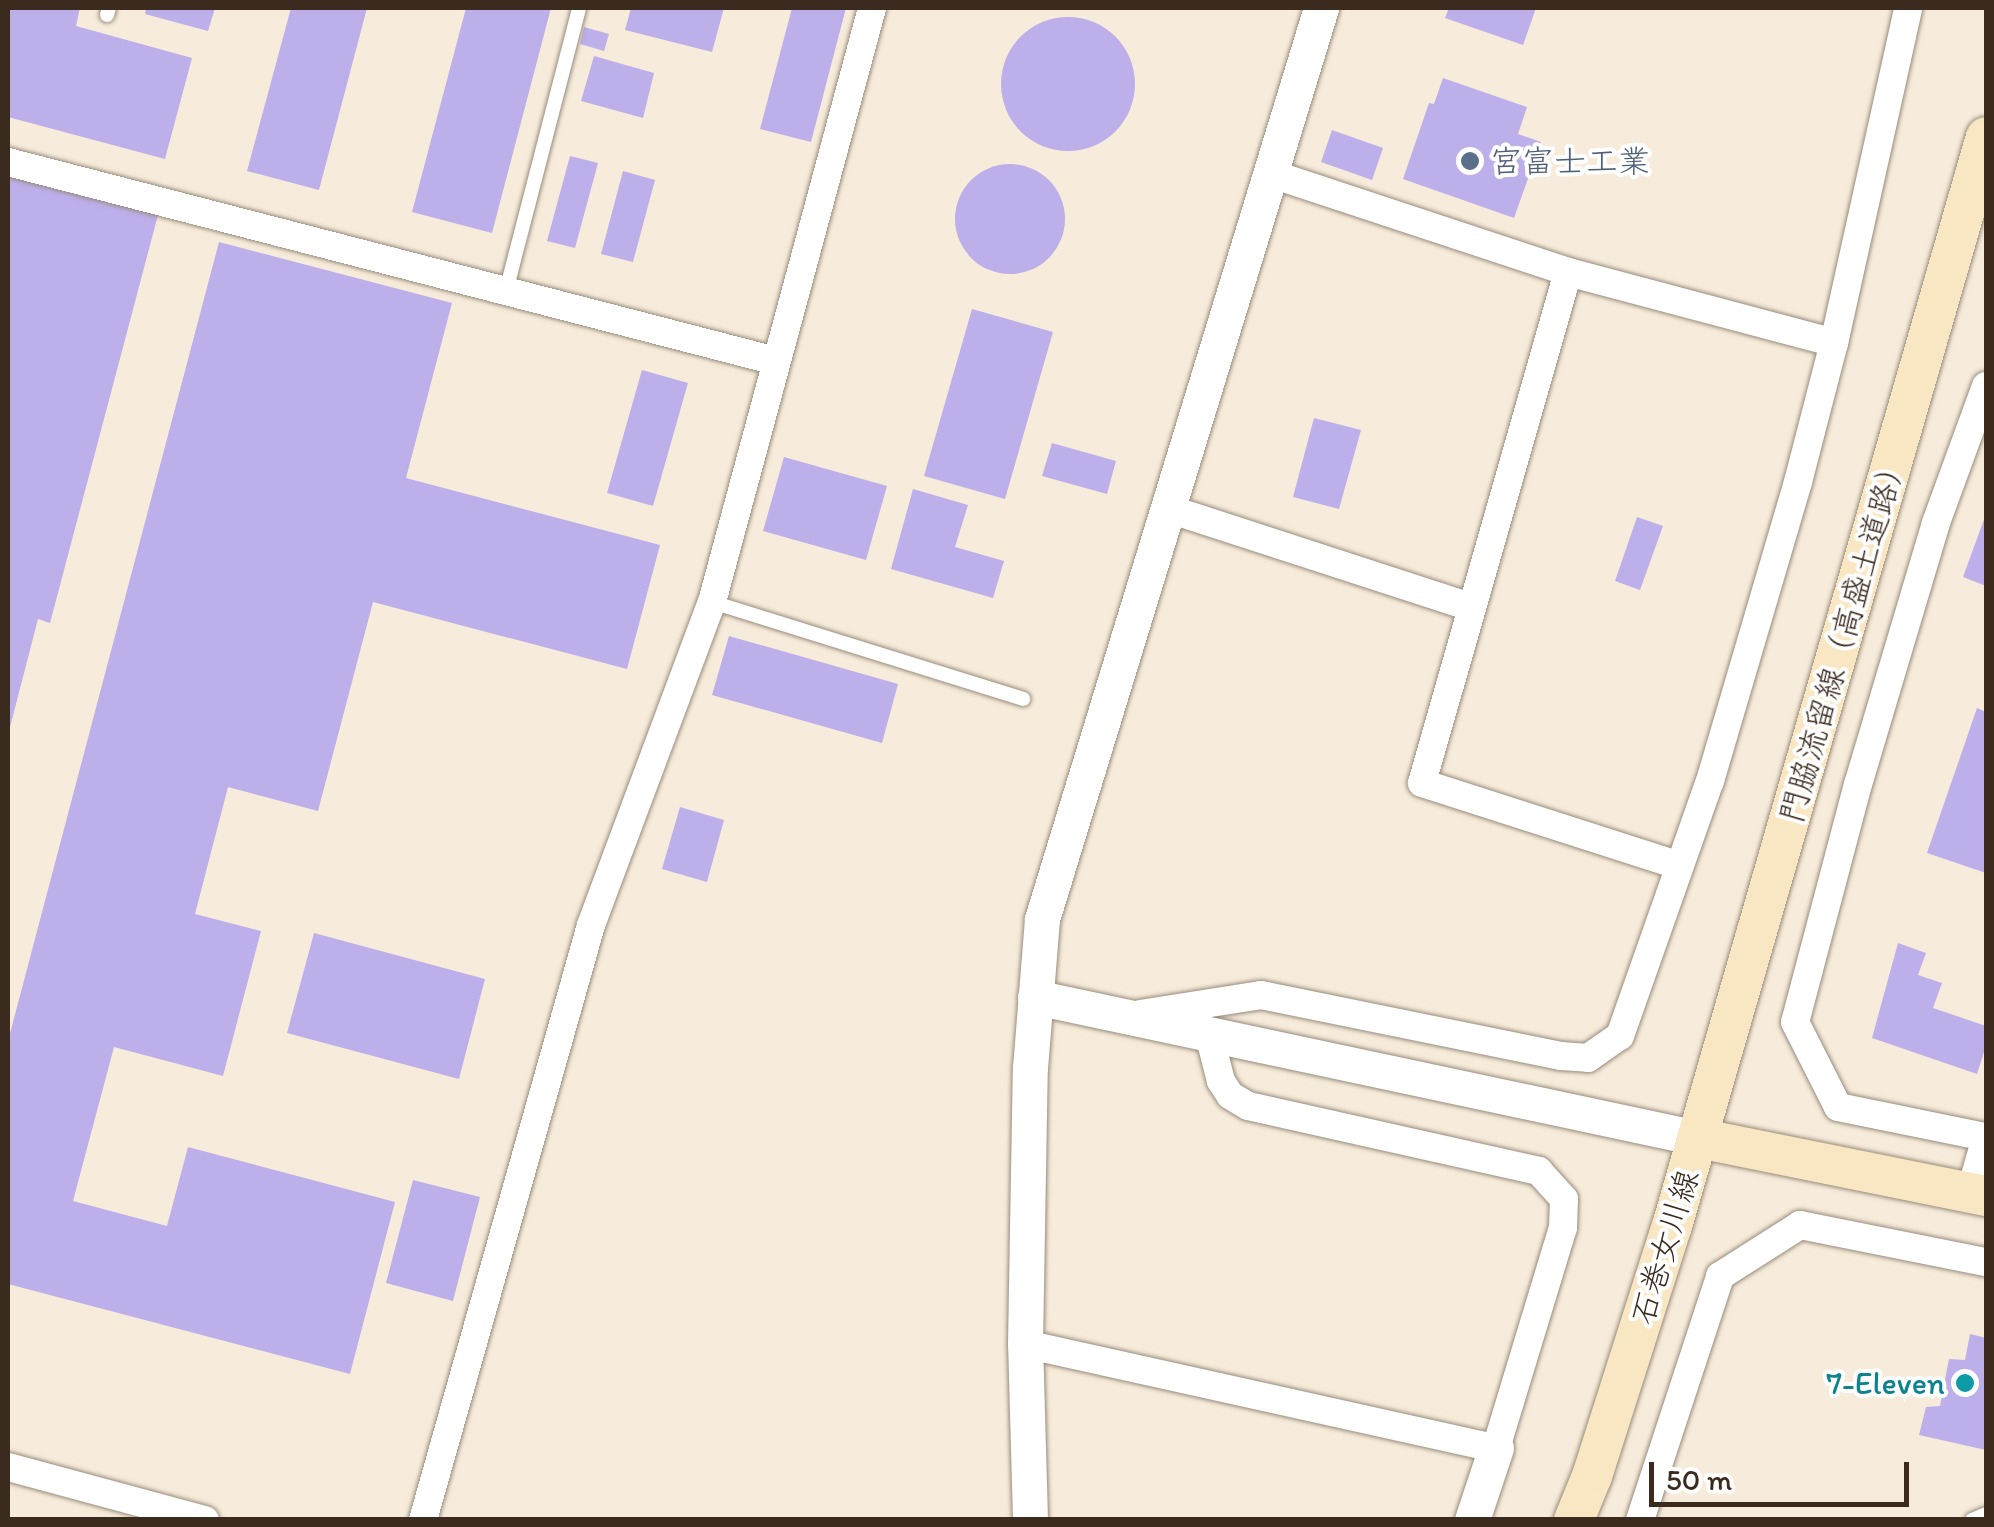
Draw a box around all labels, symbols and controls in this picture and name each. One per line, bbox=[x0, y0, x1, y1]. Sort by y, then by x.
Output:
place label: 宮富士工業 bbox=[1490, 142, 1650, 180]
marker: 宮富士工業 bbox=[1459, 150, 1481, 172]
street label: 門脇流留線（高盛土道路） bbox=[1772, 447, 1914, 827]
street label: 石巻女川線 bbox=[1623, 1165, 1707, 1329]
place label: 7-Eleven bbox=[1826, 1364, 1945, 1402]
marker: 7-Eleven bbox=[1954, 1372, 1976, 1394]
scale bar bbox=[1654, 1442, 1914, 1504]
text: 50 m bbox=[1666, 1461, 1732, 1498]

